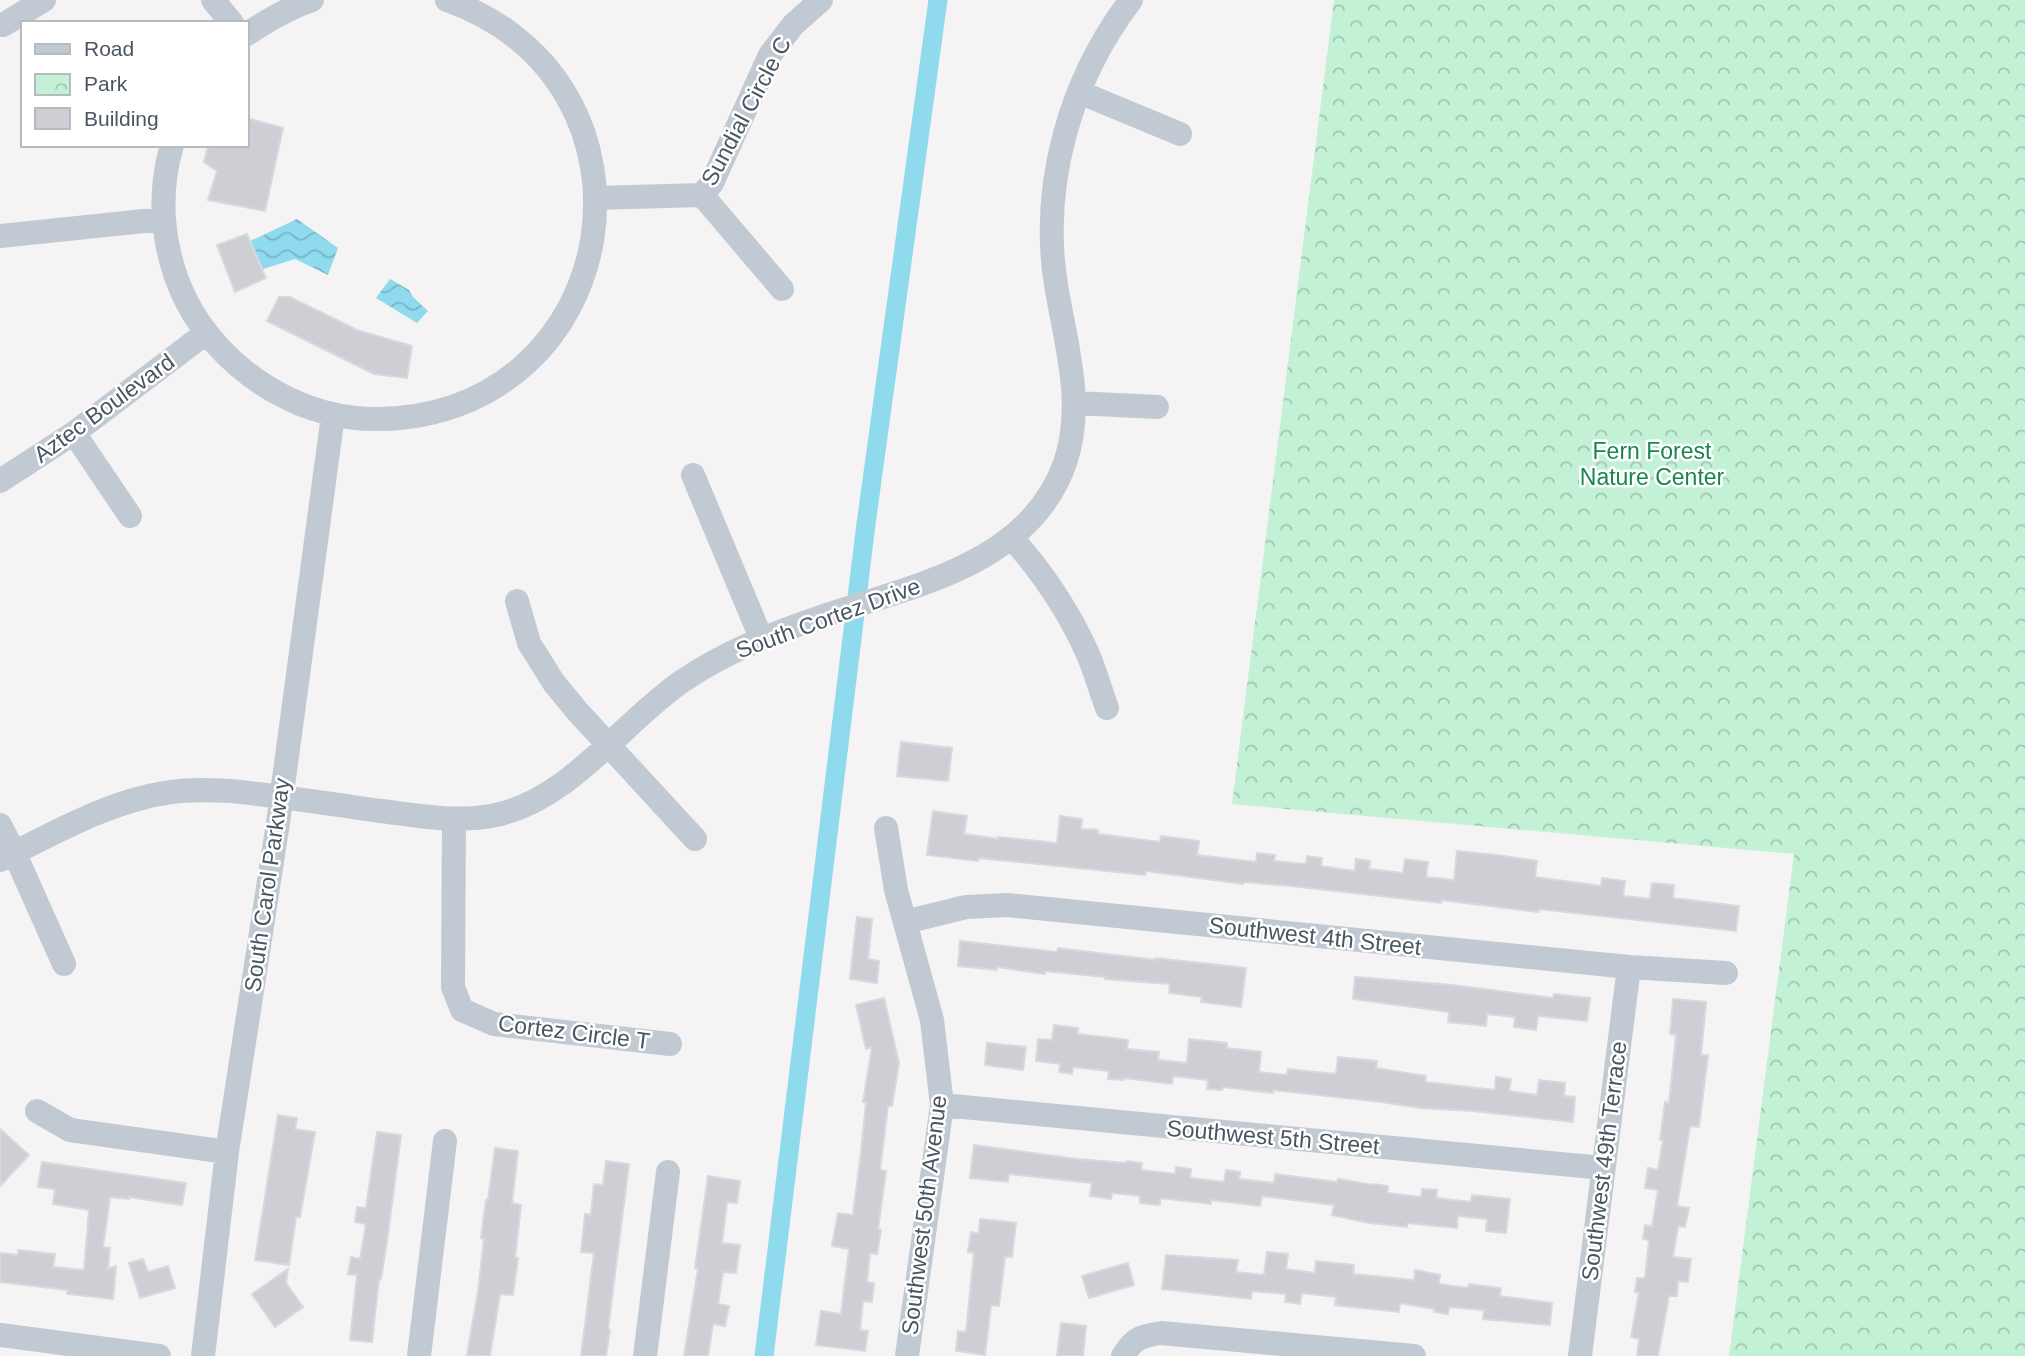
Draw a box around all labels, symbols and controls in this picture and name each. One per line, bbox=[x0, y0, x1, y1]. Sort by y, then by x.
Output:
legend bbox=[21, 21, 248, 147]
street label: Sundial Circle C bbox=[696, 32, 796, 190]
text: Road bbox=[84, 37, 134, 60]
text: Park bbox=[84, 72, 128, 95]
text: Building bbox=[84, 107, 159, 130]
street label: Aztec Boulevard bbox=[29, 348, 179, 468]
park label: Fern Forest Nature Center bbox=[1580, 438, 1725, 490]
street label: South Cortez Drive bbox=[732, 573, 924, 663]
street label: South Carol Parkway bbox=[239, 776, 295, 994]
street label: Southwest 4th Street bbox=[1207, 912, 1423, 960]
street label: Cortez Circle T bbox=[497, 1010, 651, 1054]
street label: Southwest 49th Terrace bbox=[1576, 1040, 1632, 1282]
street label: Southwest 50th Avenue bbox=[896, 1094, 952, 1336]
street label: Southwest 5th Street bbox=[1166, 1115, 1381, 1159]

